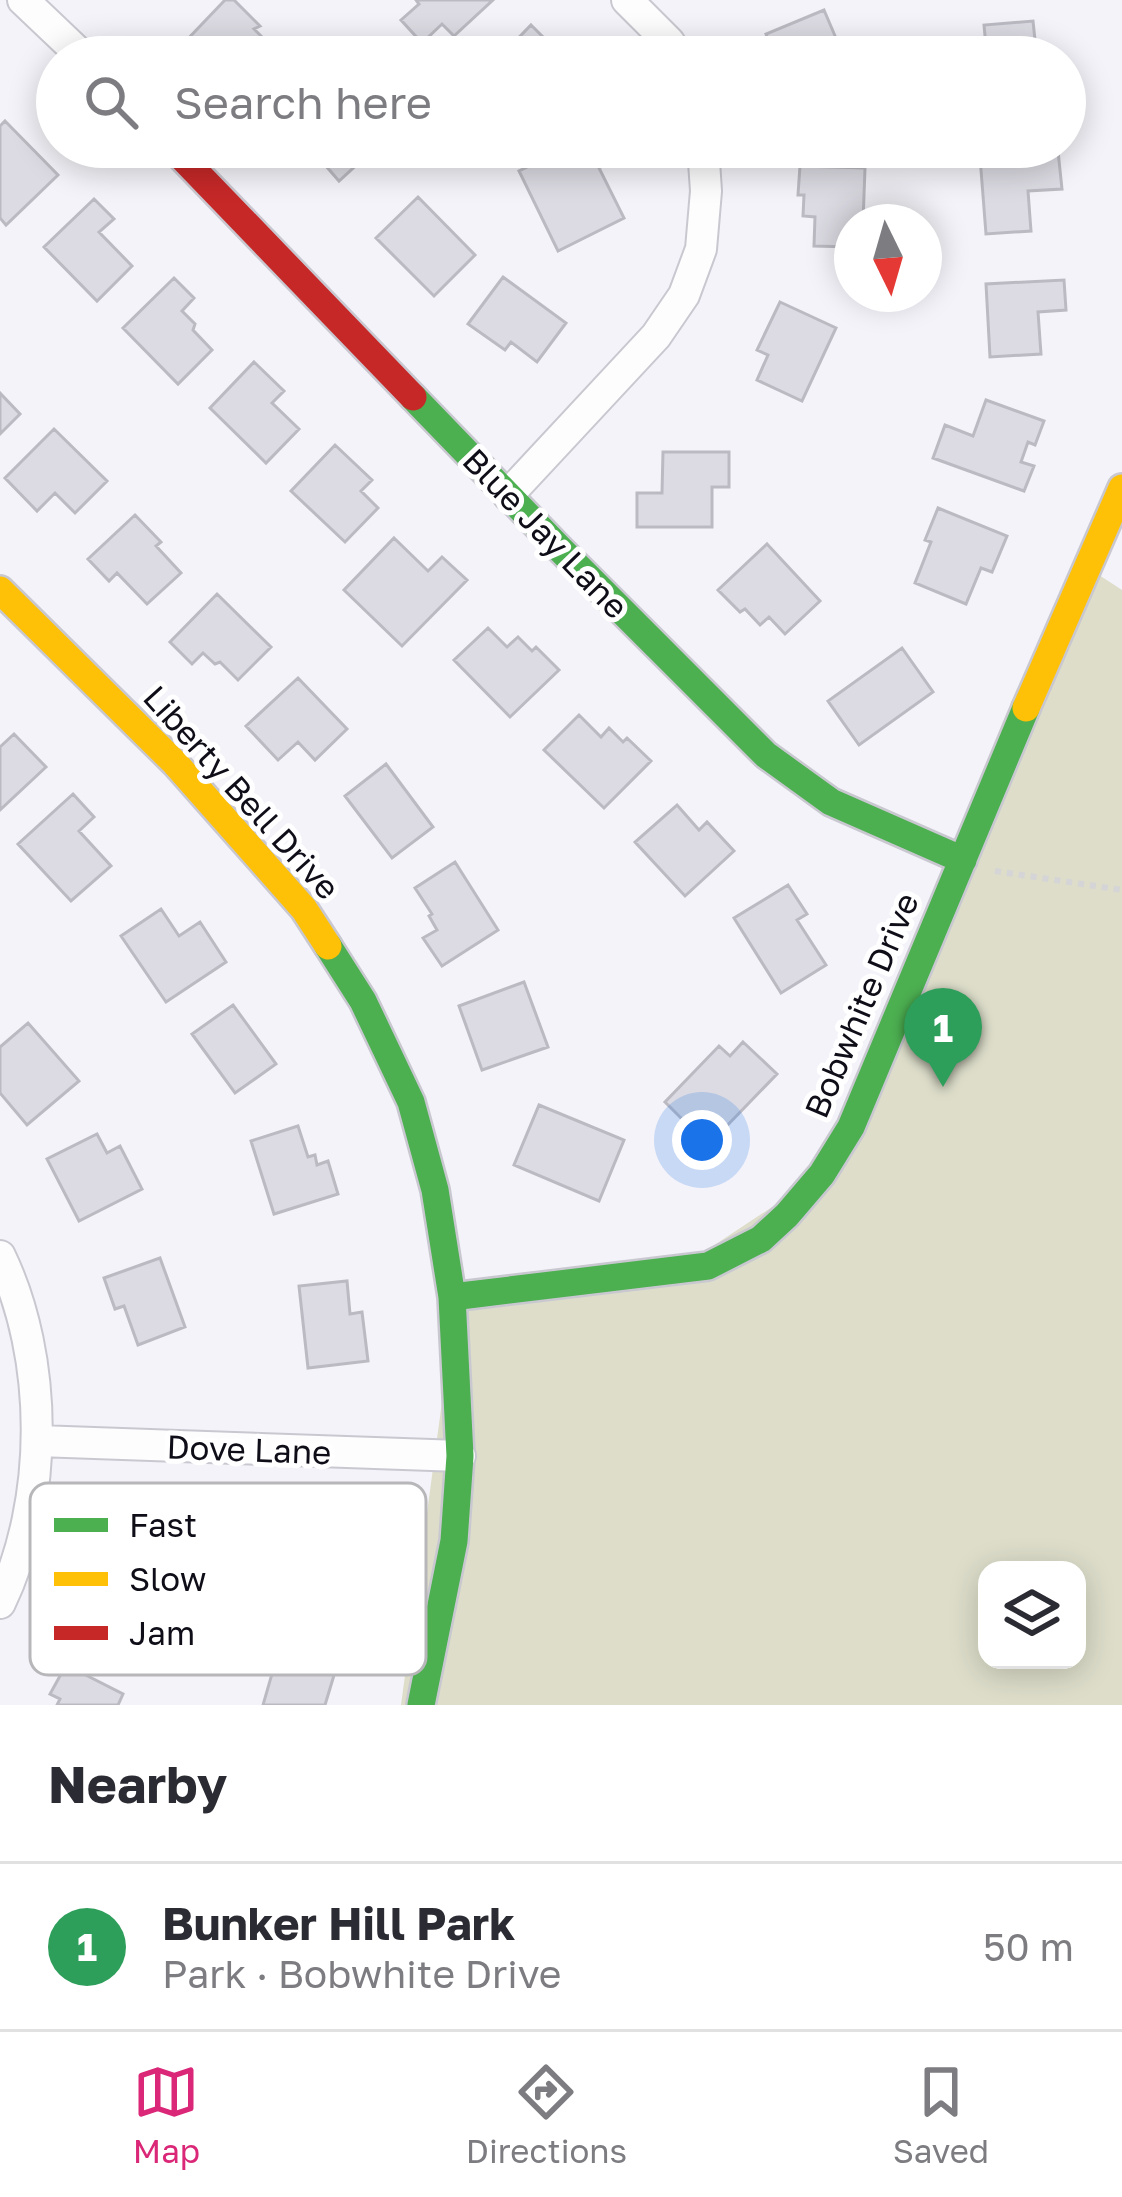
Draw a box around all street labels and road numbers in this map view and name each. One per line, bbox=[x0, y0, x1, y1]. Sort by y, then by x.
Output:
street label: Blue Jay Lane bbox=[455, 440, 637, 626]
street label: Liberty Bell Drive bbox=[136, 677, 348, 907]
street label: Bobwhite Drive bbox=[796, 887, 926, 1123]
street label: Dove Lane bbox=[166, 1427, 332, 1471]

